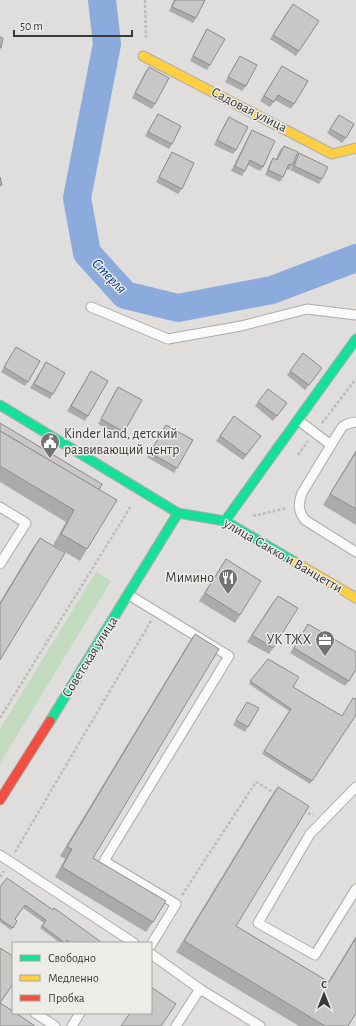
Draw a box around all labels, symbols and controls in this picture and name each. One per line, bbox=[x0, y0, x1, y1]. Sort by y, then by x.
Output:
scale bar bbox=[14, 12, 132, 38]
text: 50 m bbox=[20, 20, 43, 32]
street label: Садовая улица bbox=[209, 85, 290, 135]
water label: Стерля bbox=[89, 256, 129, 296]
place label: Kinder land, детский развивающий центр bbox=[64, 427, 179, 457]
public building icon: Kinder land, детский развивающий центр bbox=[39, 431, 61, 459]
street label: улица Сакко и Ванцетти bbox=[220, 516, 345, 596]
restaurant icon: Мимино bbox=[217, 567, 239, 595]
place label: Мимино bbox=[165, 571, 214, 585]
street label: Советская улица bbox=[60, 614, 121, 700]
office icon: УК ТЖХ bbox=[314, 629, 336, 657]
place label: УК ТЖХ bbox=[266, 633, 311, 647]
legend bbox=[12, 942, 152, 1014]
text: Свободно bbox=[48, 952, 96, 964]
text: Медленно bbox=[48, 972, 99, 984]
north arrow bbox=[304, 974, 344, 1014]
text: С bbox=[321, 979, 327, 990]
text: Пробка bbox=[48, 992, 85, 1004]

